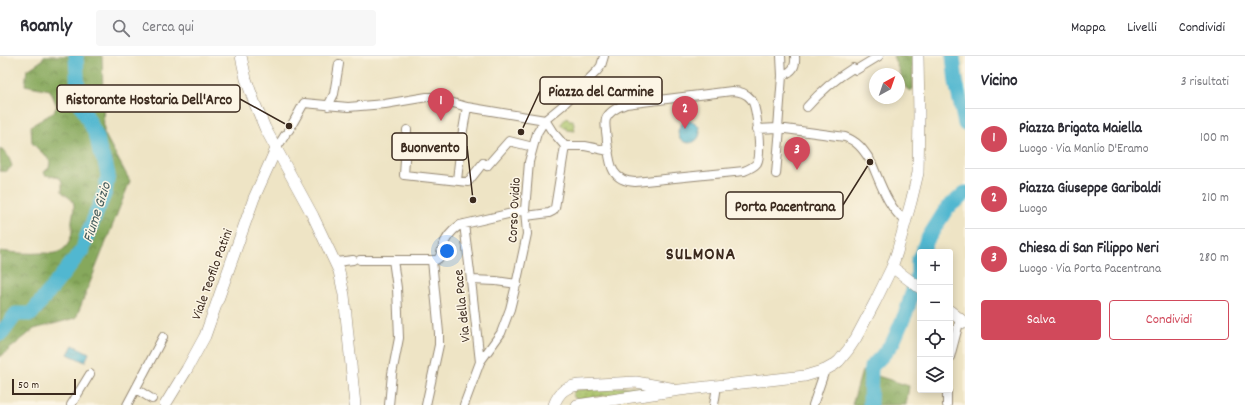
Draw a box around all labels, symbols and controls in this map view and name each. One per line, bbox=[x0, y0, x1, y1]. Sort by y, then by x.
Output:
search box bbox=[96, 10, 376, 46]
text: Roamly bbox=[20, 14, 72, 41]
icon: search bbox=[110, 17, 132, 39]
text: Cerca qui bbox=[142, 17, 194, 39]
text: Mappa bbox=[1071, 18, 1105, 38]
text: Livelli bbox=[1127, 18, 1157, 38]
text: Condividi bbox=[1179, 18, 1225, 38]
north arrow bbox=[869, 68, 905, 104]
text: Vicino bbox=[981, 70, 1018, 94]
text: 3 risultati bbox=[1181, 73, 1229, 92]
callout: Piazza del Carmine bbox=[540, 77, 662, 104]
text: Piazza del Carmine bbox=[548, 82, 654, 104]
callout: Ristorante Hostaria Dell'Arco bbox=[57, 85, 240, 112]
pin: 1 bbox=[428, 88, 454, 121]
text: Ristorante Hostaria Dell'Arco bbox=[66, 90, 233, 112]
pin: 2 bbox=[672, 96, 698, 129]
text: Piazza Brigata Maiella bbox=[1019, 118, 1142, 140]
text: 1 bbox=[993, 129, 995, 148]
text: 100 m bbox=[1200, 129, 1229, 148]
callout: Buonvento bbox=[392, 133, 467, 160]
pin: 3 bbox=[784, 137, 810, 170]
text: Buonvento bbox=[400, 138, 460, 160]
text: Luogo · Via Manlio D'Eramo bbox=[1019, 140, 1149, 159]
street label: Corso Ovidio bbox=[503, 177, 527, 243]
text: Piazza Giuseppe Garibaldi bbox=[1019, 178, 1161, 200]
water label: Fiume Gizio bbox=[78, 179, 118, 245]
text: 2 bbox=[991, 189, 997, 208]
text: 210 m bbox=[1201, 189, 1229, 208]
callout: Porta Pacentrana bbox=[726, 192, 843, 219]
text: Porta Pacentrana bbox=[735, 197, 836, 219]
text: Luogo bbox=[1019, 200, 1047, 219]
street label: Viale Teofilo Patini bbox=[187, 226, 239, 323]
text: Chiesa di San Filippo Neri bbox=[1019, 238, 1159, 260]
your location bbox=[437, 241, 457, 261]
district label: SULMONA bbox=[666, 243, 736, 268]
map controls bbox=[917, 249, 953, 393]
button: + bbox=[917, 249, 953, 285]
text: 3 bbox=[991, 249, 997, 268]
text: 280 m bbox=[1199, 249, 1229, 268]
text: Luogo · Via Porta Pacentrana bbox=[1019, 260, 1161, 279]
street label: Via della Pace bbox=[449, 268, 477, 343]
button: − bbox=[917, 285, 953, 321]
button: Salva bbox=[981, 300, 1101, 340]
button: Condividi bbox=[1109, 300, 1229, 340]
button: locate bbox=[917, 321, 953, 357]
button: layers bbox=[917, 357, 953, 393]
scale bar bbox=[12, 377, 76, 396]
text: 50 m bbox=[18, 378, 39, 394]

